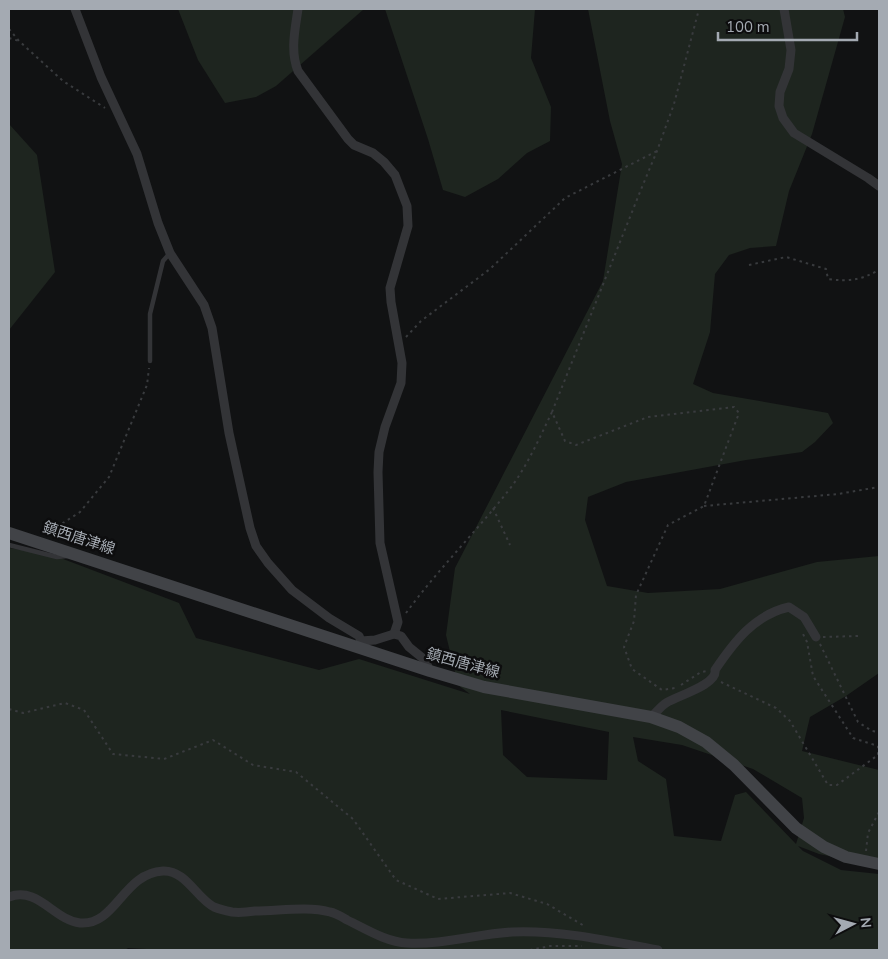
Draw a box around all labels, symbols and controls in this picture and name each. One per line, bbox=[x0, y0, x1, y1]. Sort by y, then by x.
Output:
scale bar bbox=[718, 10, 857, 42]
text: 100 m bbox=[726, 17, 770, 37]
street label: 鎮西唐津線 bbox=[40, 517, 118, 559]
street label: 鎮西唐津線 bbox=[424, 644, 502, 682]
north arrow bbox=[828, 899, 878, 949]
text: N bbox=[855, 916, 875, 929]

